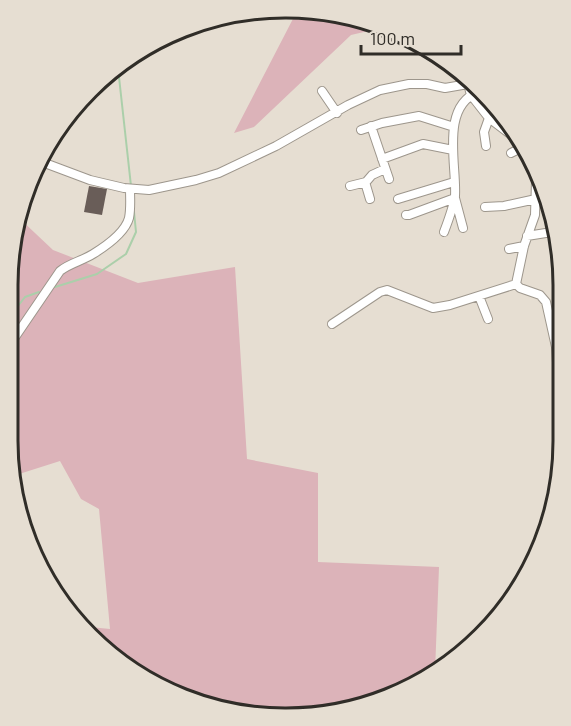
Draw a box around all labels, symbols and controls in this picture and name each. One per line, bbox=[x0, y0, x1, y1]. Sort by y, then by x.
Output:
scale bar bbox=[361, 18, 462, 56]
text: 100 m bbox=[370, 27, 415, 49]

